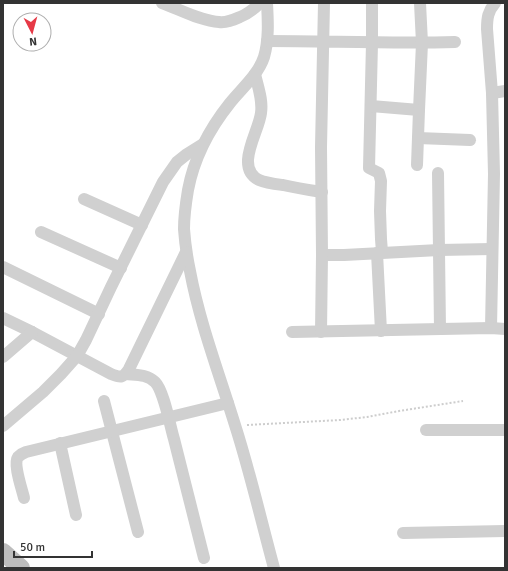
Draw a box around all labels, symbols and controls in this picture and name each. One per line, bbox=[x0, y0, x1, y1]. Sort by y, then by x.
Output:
north arrow bbox=[12, 12, 52, 52]
text: N bbox=[29, 35, 37, 48]
scale bar bbox=[14, 533, 92, 559]
text: 50 m bbox=[20, 540, 45, 555]

